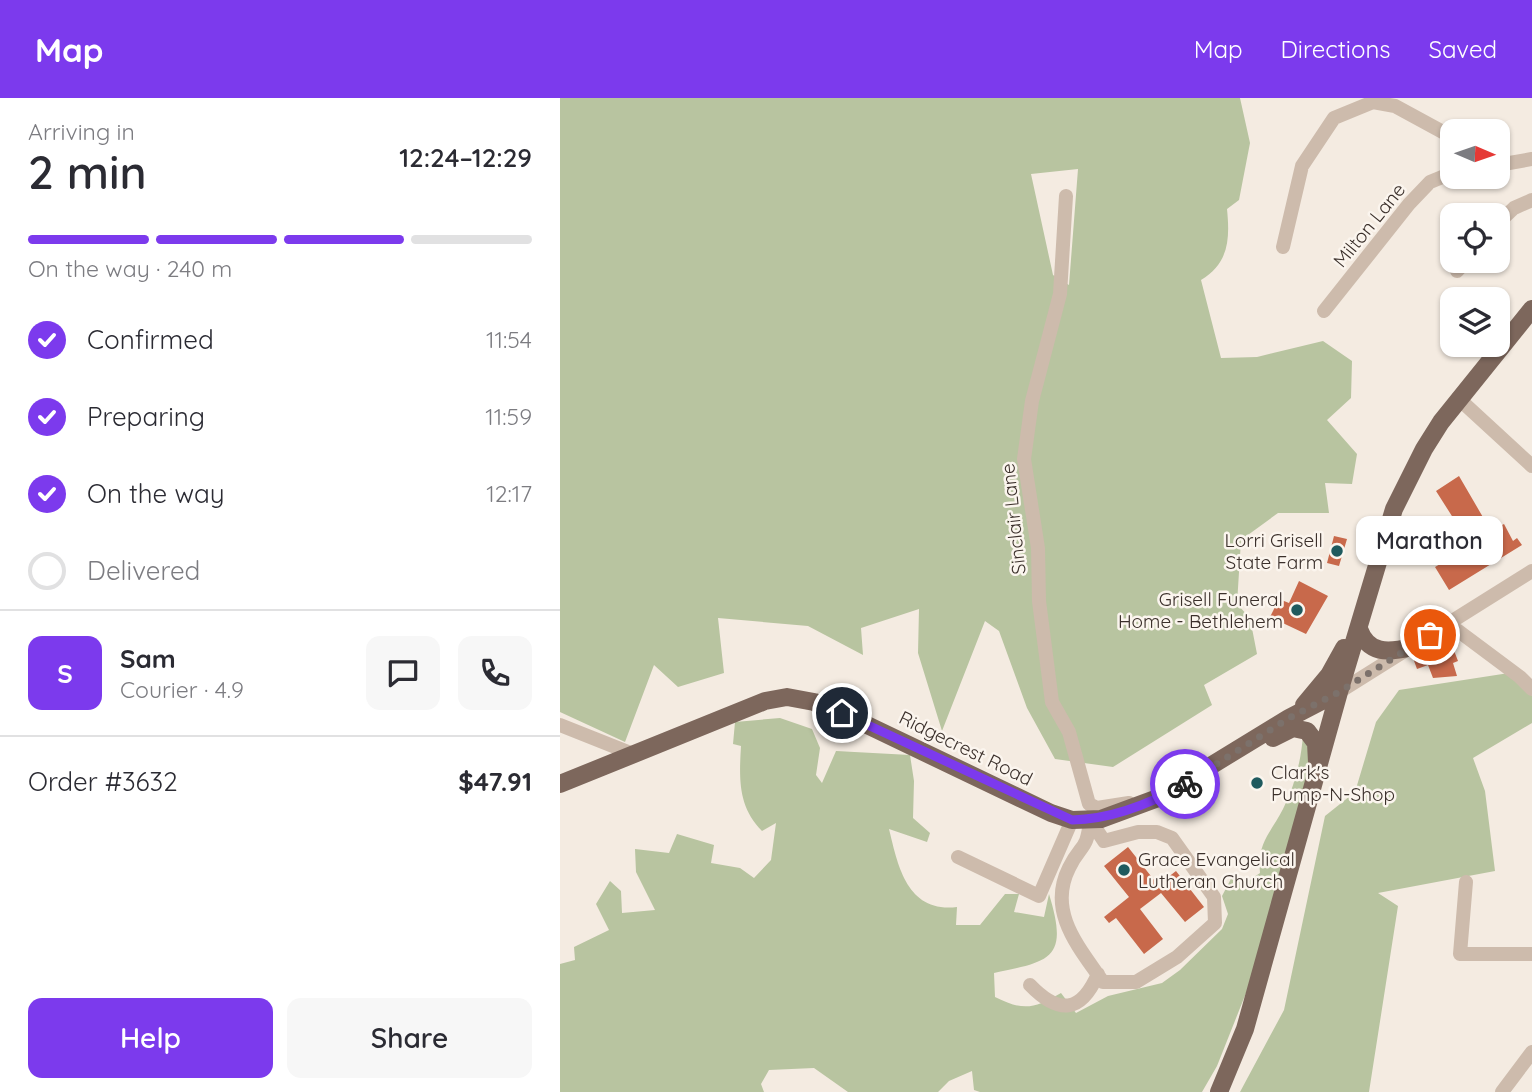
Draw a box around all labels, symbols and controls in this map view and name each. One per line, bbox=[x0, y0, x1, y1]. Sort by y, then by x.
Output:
text: Map bbox=[35, 29, 103, 70]
text: Map bbox=[1194, 34, 1243, 64]
text: Directions bbox=[1281, 34, 1391, 64]
text: Saved bbox=[1429, 34, 1497, 64]
text: Arriving in bbox=[28, 117, 135, 146]
north arrow bbox=[1440, 119, 1510, 189]
map controls bbox=[1440, 119, 1510, 357]
text: 12:24–12:29 bbox=[399, 141, 532, 174]
text: 2 min bbox=[28, 143, 147, 201]
street label: Milton Lane bbox=[1328, 178, 1410, 272]
button: locate bbox=[1440, 203, 1510, 273]
text: On the way · 240 m bbox=[28, 254, 232, 283]
button: layers bbox=[1440, 287, 1510, 357]
icon: check bbox=[28, 321, 66, 359]
text: Confirmed bbox=[87, 323, 214, 356]
text: 11:54 bbox=[486, 325, 532, 354]
icon: check bbox=[28, 398, 66, 436]
text: Preparing bbox=[87, 400, 205, 433]
text: 11:59 bbox=[485, 402, 532, 431]
street label: Sinclair Lane bbox=[995, 462, 1031, 576]
icon: check bbox=[28, 475, 66, 513]
text: On the way bbox=[87, 477, 225, 510]
text: 12:17 bbox=[486, 479, 532, 508]
callout: Marathon bbox=[1356, 516, 1504, 565]
text: Marathon bbox=[1376, 526, 1483, 555]
place label: Lorri Grisell State Farm bbox=[1225, 528, 1323, 574]
marker: Lorri Grisell State Farm bbox=[1329, 543, 1345, 559]
text: Delivered bbox=[87, 554, 200, 587]
place label: Grisell Funeral Home - Bethlehem bbox=[1118, 587, 1283, 633]
marker: Grisell Funeral Home - Bethlehem bbox=[1289, 602, 1305, 618]
pin bbox=[1400, 605, 1460, 665]
icon: bag bbox=[1411, 616, 1449, 654]
button: chat bbox=[366, 636, 440, 710]
button: phone bbox=[458, 636, 532, 710]
text: Sam bbox=[120, 642, 176, 675]
text: S bbox=[57, 657, 73, 690]
text: Courier · 4.9 bbox=[120, 675, 244, 704]
pin bbox=[812, 683, 872, 743]
icon: home bbox=[823, 694, 861, 732]
street label: Ridgecrest Road bbox=[895, 705, 1037, 791]
courier bbox=[1150, 749, 1220, 819]
place label: Clark's Pump-N-Shop bbox=[1271, 760, 1395, 806]
text: Order #3632 bbox=[28, 765, 178, 798]
text: $47.91 bbox=[458, 765, 532, 798]
icon: bike bbox=[1166, 765, 1204, 803]
marker: Clark's Pump-N-Shop bbox=[1249, 775, 1265, 791]
place label: Grace Evangelical Lutheran Church bbox=[1138, 847, 1295, 893]
marker: Grace Evangelical Lutheran Church bbox=[1116, 862, 1132, 878]
button: Help bbox=[28, 998, 273, 1078]
button: Share bbox=[287, 998, 532, 1078]

